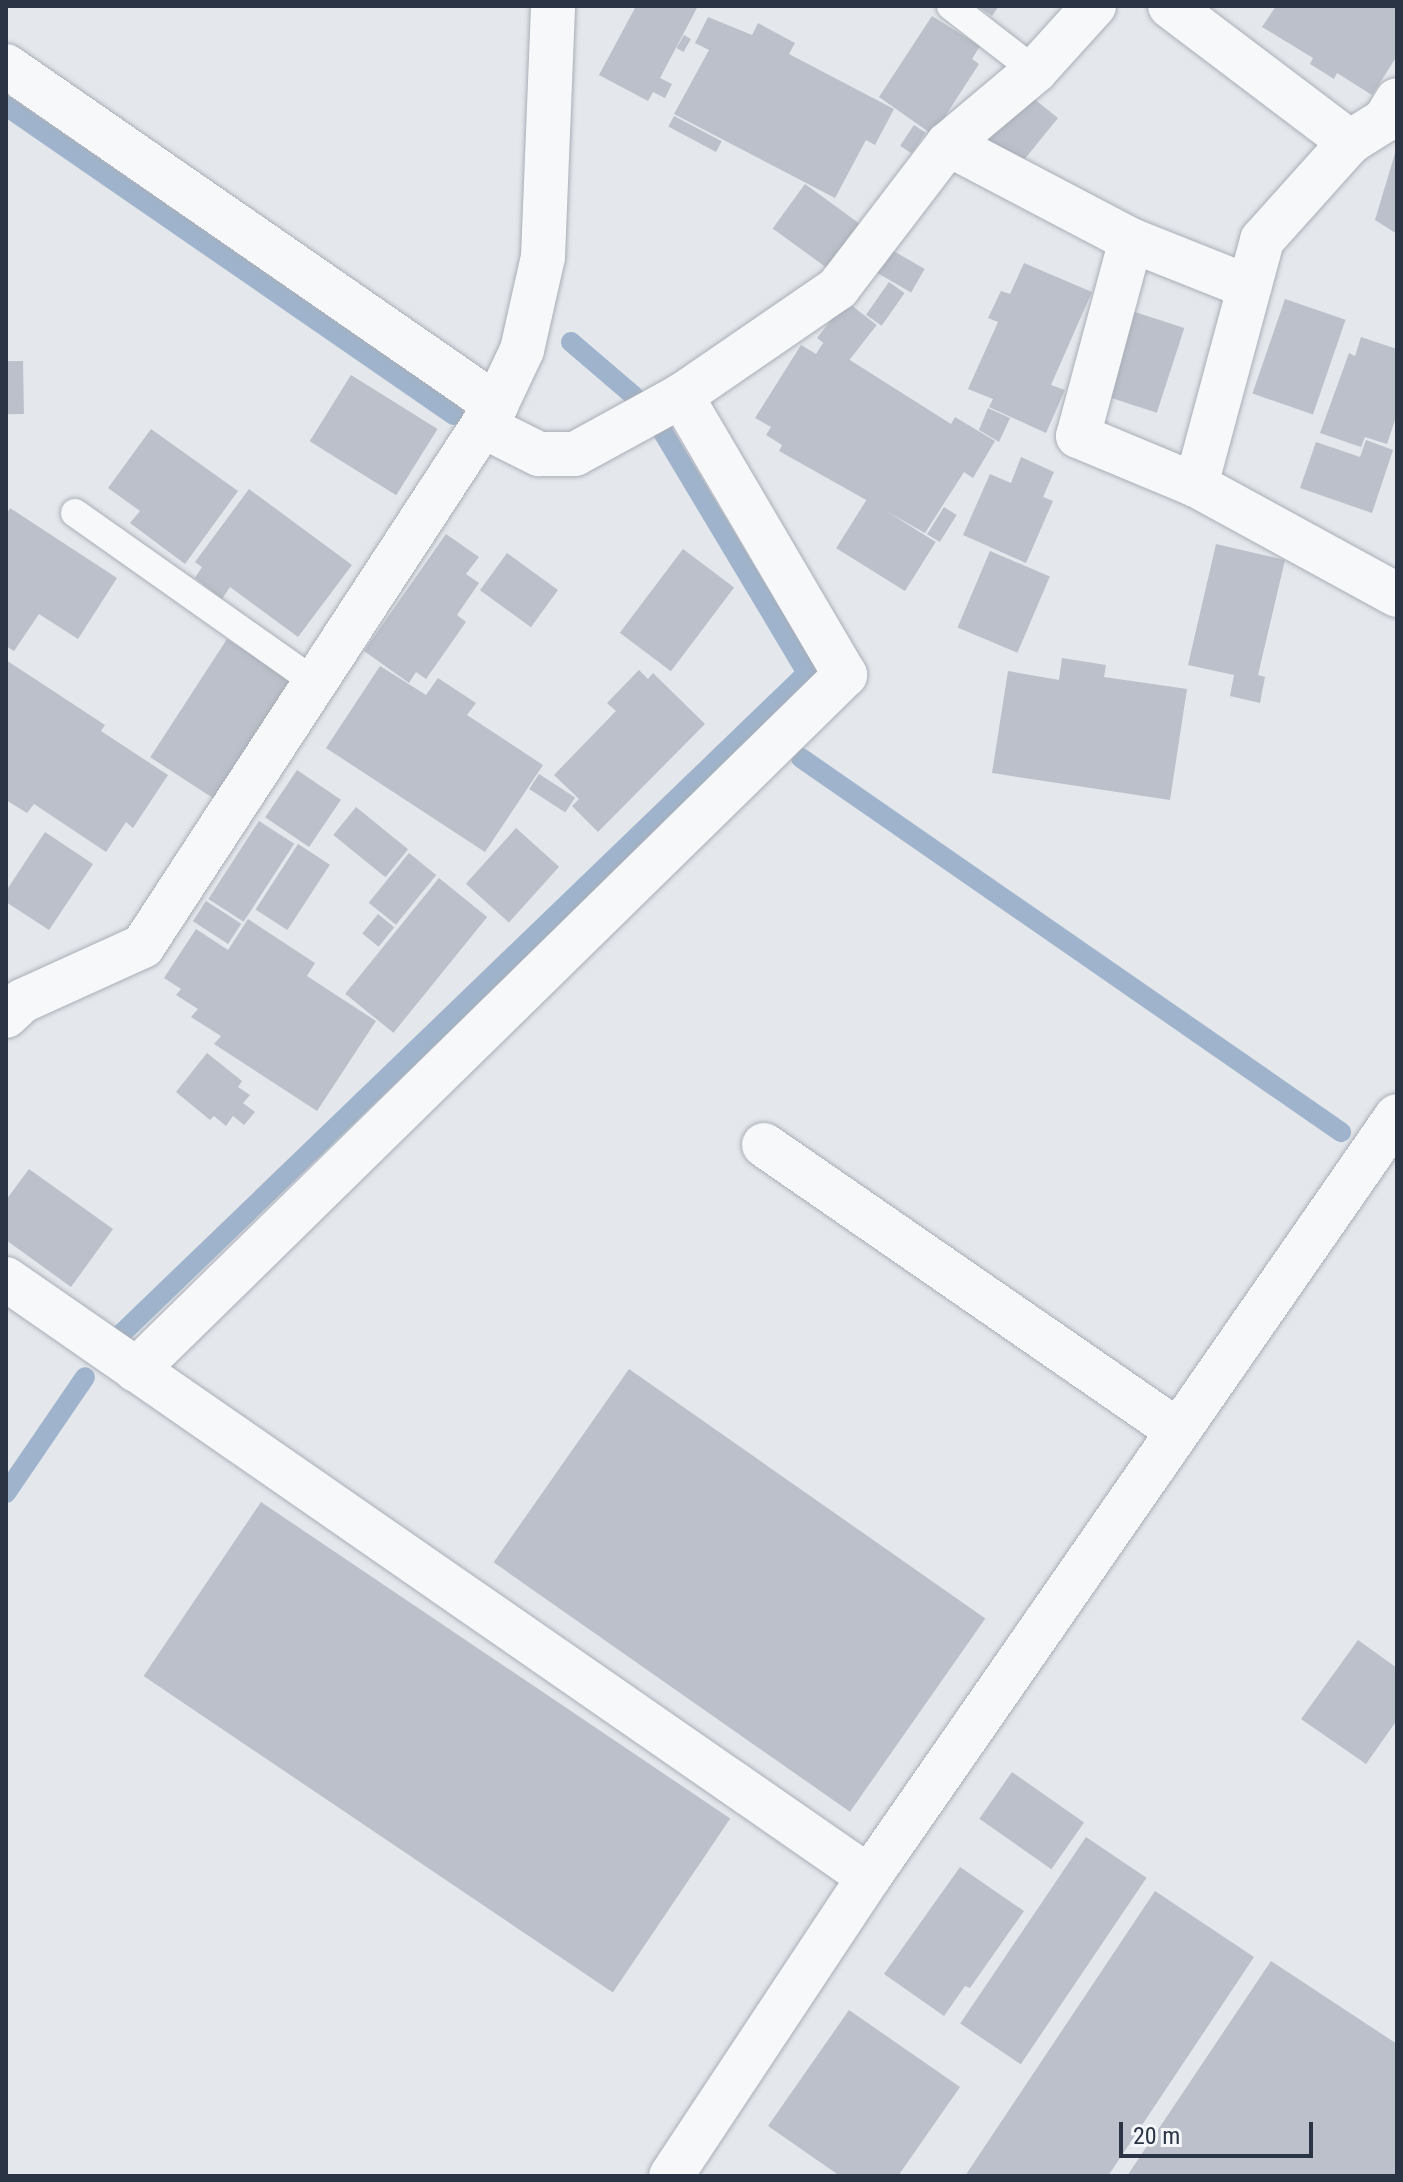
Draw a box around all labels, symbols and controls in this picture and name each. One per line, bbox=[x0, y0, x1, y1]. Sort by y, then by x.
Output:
scale bar bbox=[1123, 2106, 1317, 2156]
text: 20 m bbox=[1133, 2122, 1180, 2150]

